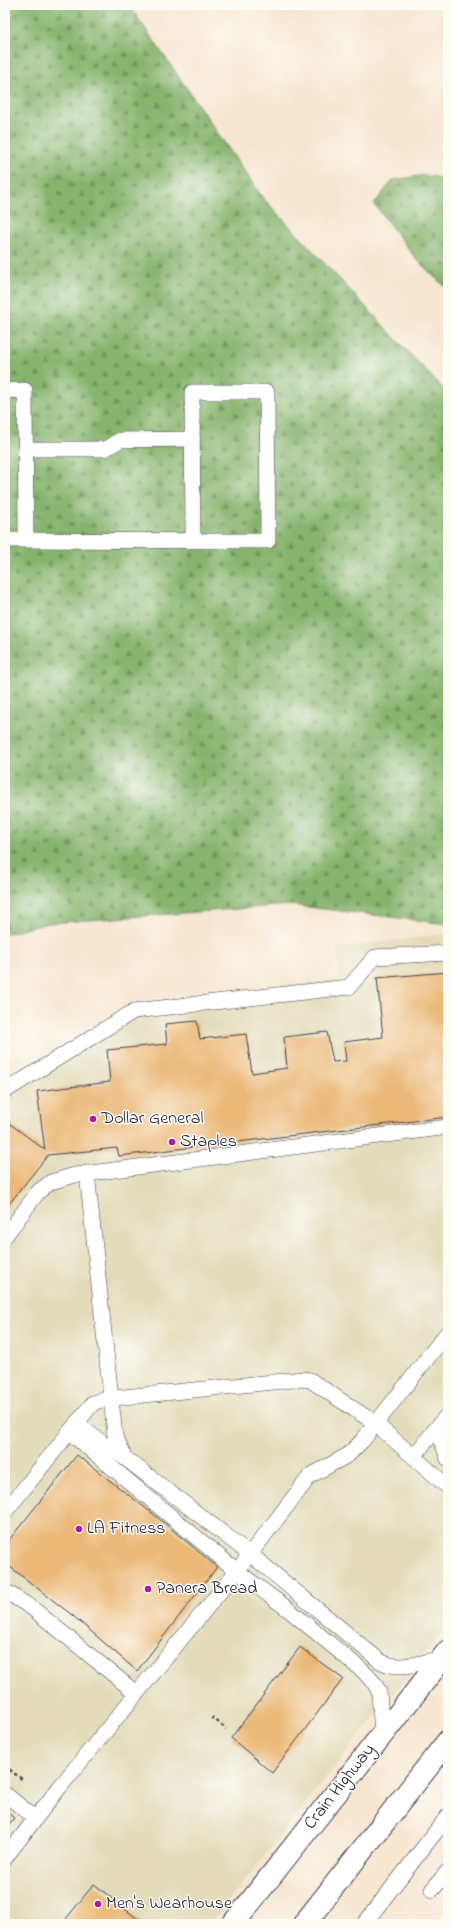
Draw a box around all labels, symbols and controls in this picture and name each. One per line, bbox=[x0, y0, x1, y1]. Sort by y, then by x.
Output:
place label: Dollar General bbox=[100, 1106, 204, 1132]
marker: Dollar General bbox=[88, 1114, 98, 1124]
place label: Staples bbox=[180, 1129, 237, 1155]
marker: Staples bbox=[167, 1137, 177, 1147]
place label: LA Fitness bbox=[87, 1516, 165, 1542]
marker: LA Fitness bbox=[74, 1524, 84, 1534]
place label: Panera Bread bbox=[156, 1576, 257, 1602]
marker: Panera Bread bbox=[143, 1584, 153, 1594]
street label: Crain Highway bbox=[298, 1738, 383, 1836]
place label: Men's Wearhouse bbox=[106, 1891, 233, 1917]
marker: Men's Wearhouse bbox=[93, 1899, 103, 1909]

